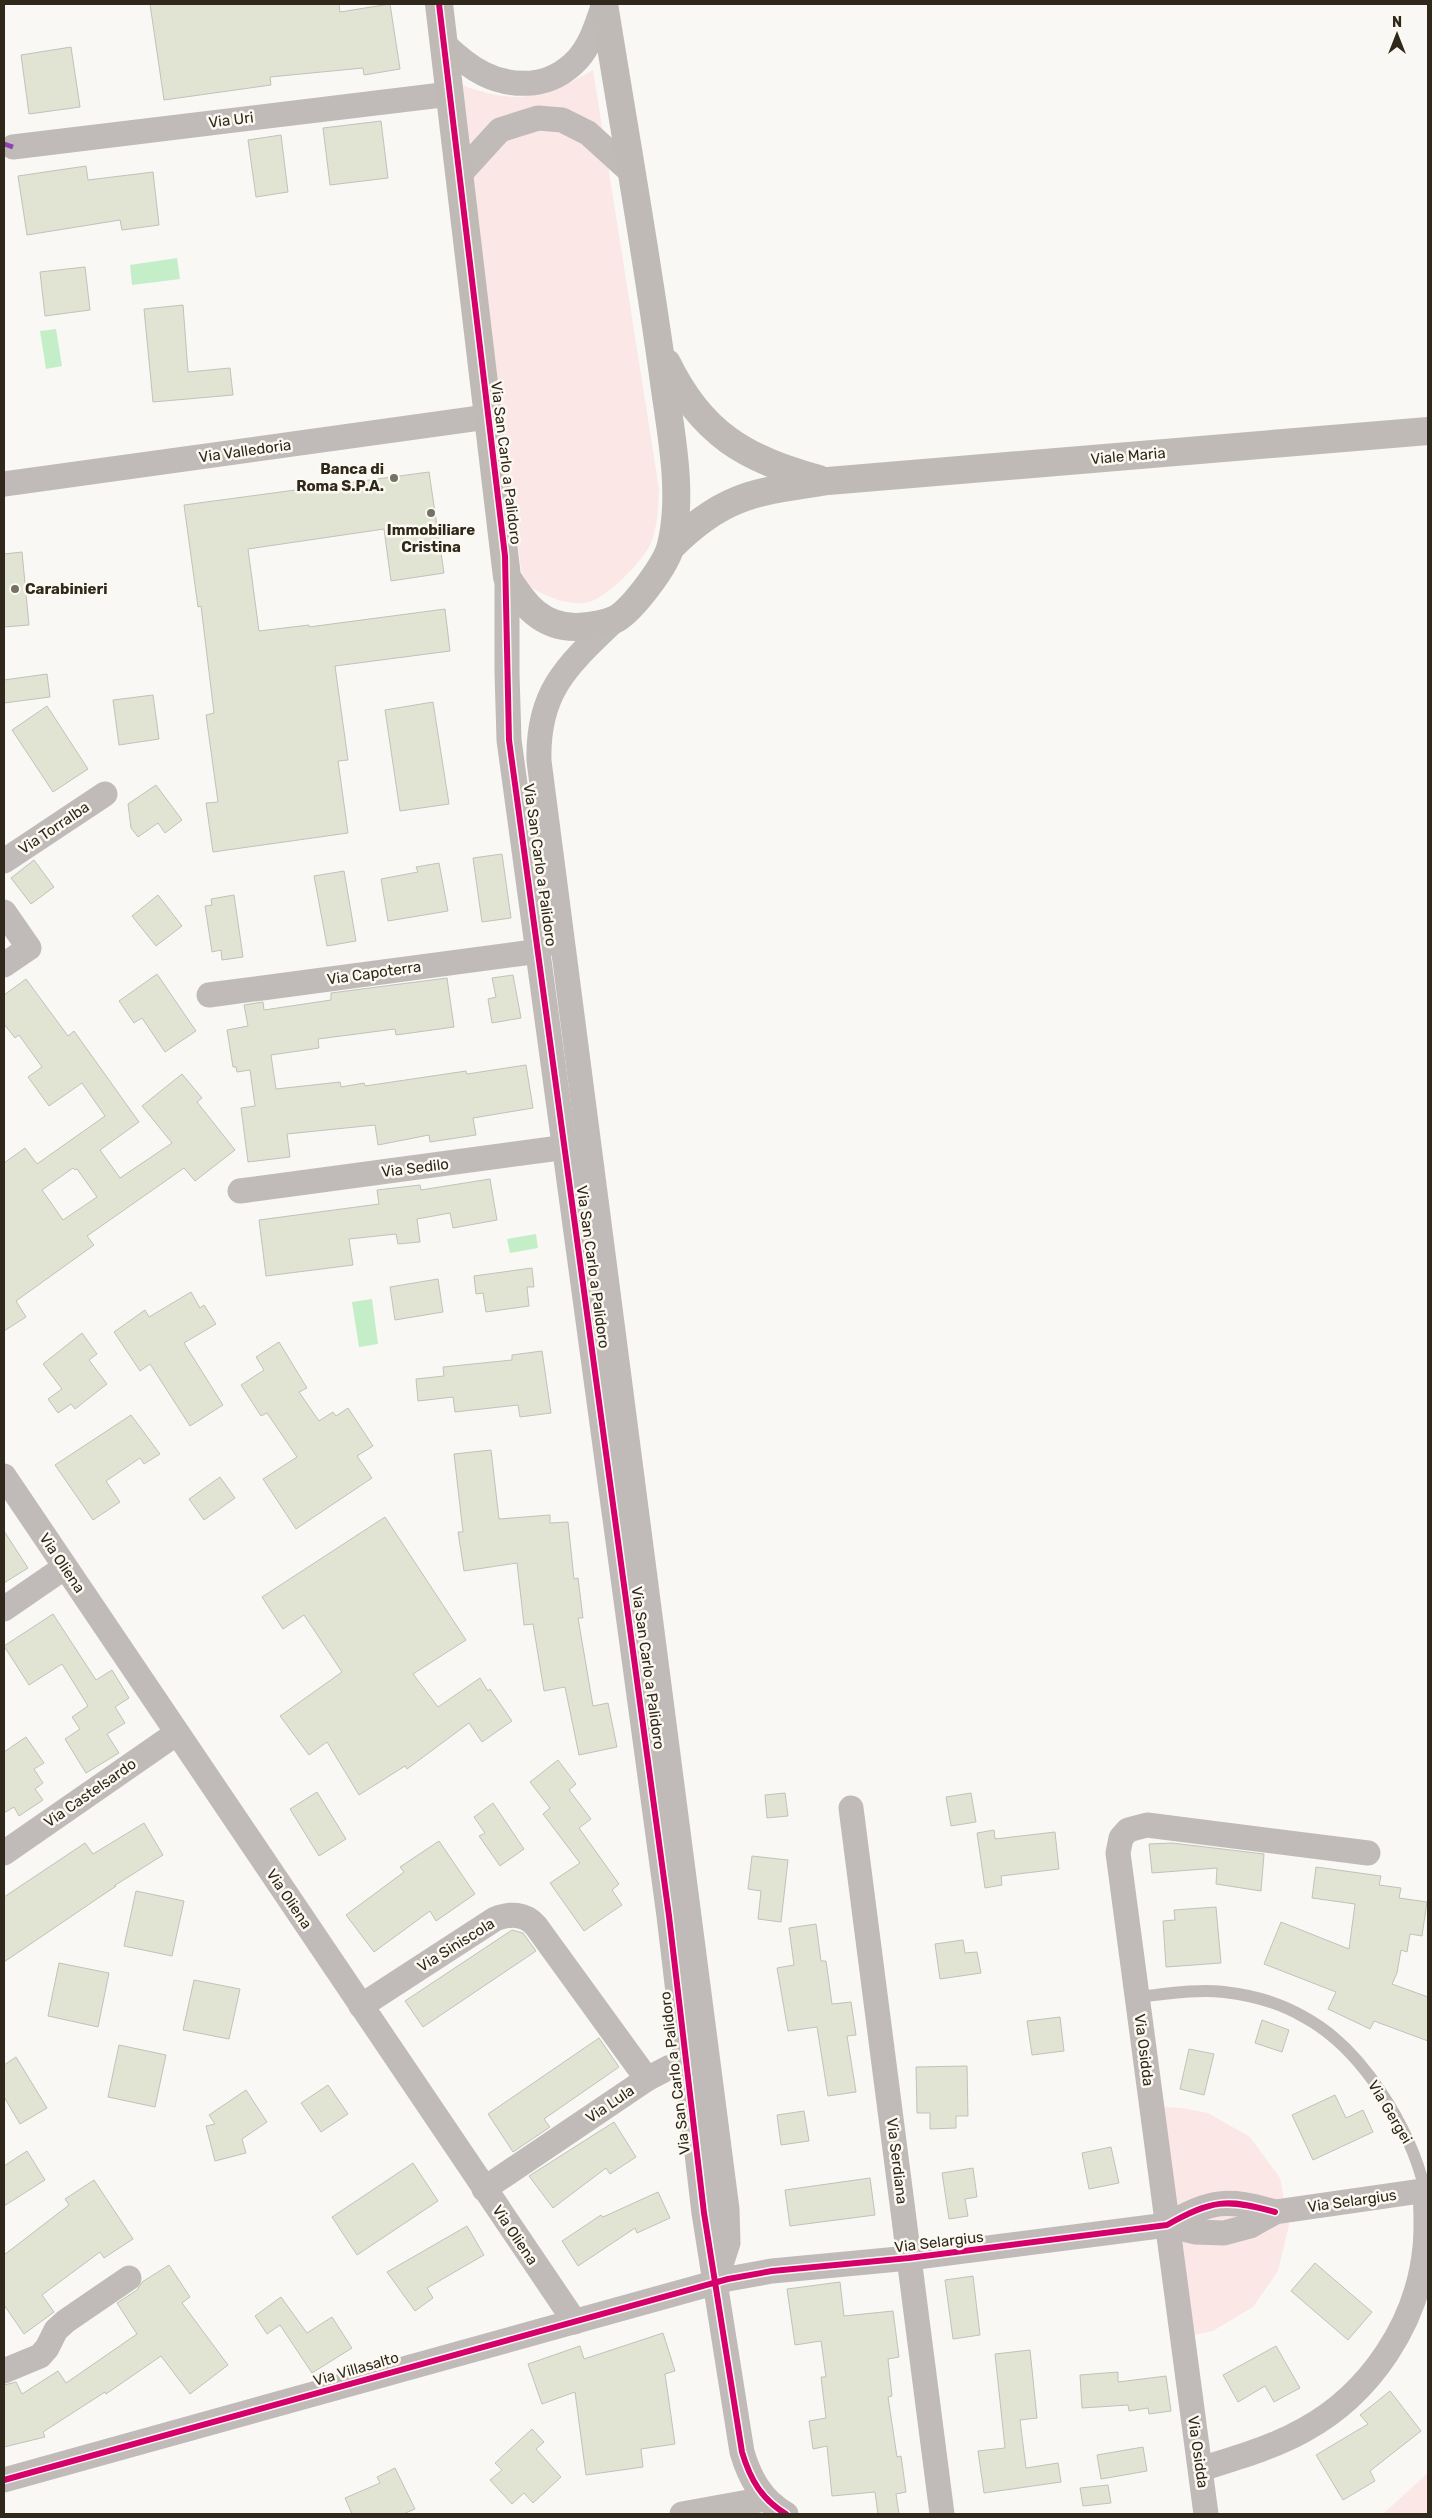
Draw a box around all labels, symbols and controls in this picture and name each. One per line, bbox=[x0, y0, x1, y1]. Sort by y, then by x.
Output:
north arrow bbox=[1372, 10, 1422, 60]
text: N bbox=[1392, 14, 1402, 31]
street label: Via Uri bbox=[207, 108, 255, 132]
street label: Via San Carlo a Palidoro bbox=[487, 380, 525, 546]
street label: Via Valledoria bbox=[198, 436, 292, 466]
street label: Viale Maria bbox=[1090, 444, 1166, 468]
place label: Banca di Roma S.P.A. bbox=[296, 460, 384, 495]
marker: Banca di Roma S.P.A. bbox=[388, 472, 400, 484]
marker: Immobiliare Cristina bbox=[425, 507, 437, 519]
place label: Immobiliare Cristina bbox=[387, 521, 475, 556]
place label: Carabinieri bbox=[25, 580, 108, 598]
marker: Carabinieri bbox=[9, 583, 21, 595]
street label: Via San Carlo a Palidoro bbox=[520, 782, 560, 948]
street label: Via Torralba bbox=[15, 798, 93, 858]
street label: Via Capoterra bbox=[326, 957, 422, 989]
street label: Via Sedilo bbox=[380, 1155, 450, 1181]
street label: Via San Carlo a Palidoro bbox=[573, 1184, 613, 1350]
street label: Via Oliena bbox=[35, 1530, 89, 1596]
street label: Via San Carlo a Palidoro bbox=[628, 1585, 668, 1751]
street label: Via Castelsardo bbox=[41, 1755, 139, 1831]
street label: Via Oliena bbox=[262, 1866, 316, 1932]
street label: Via Siniscola bbox=[414, 1914, 498, 1976]
street label: Via San Carlo a Palidoro bbox=[656, 1990, 694, 2156]
street label: Via Osidda bbox=[1131, 2013, 1157, 2087]
street label: Via Gergei bbox=[1364, 2077, 1416, 2147]
street label: Via Lula bbox=[582, 2081, 638, 2127]
street label: Via Serdiana bbox=[883, 2117, 911, 2205]
street label: Via Selargius bbox=[1306, 2186, 1398, 2216]
street label: Via Oliena bbox=[488, 2202, 542, 2268]
street label: Via Selargius bbox=[893, 2228, 985, 2256]
street label: Via Villasalto bbox=[311, 2348, 401, 2390]
street label: Via Osidda bbox=[1184, 2415, 1212, 2489]

